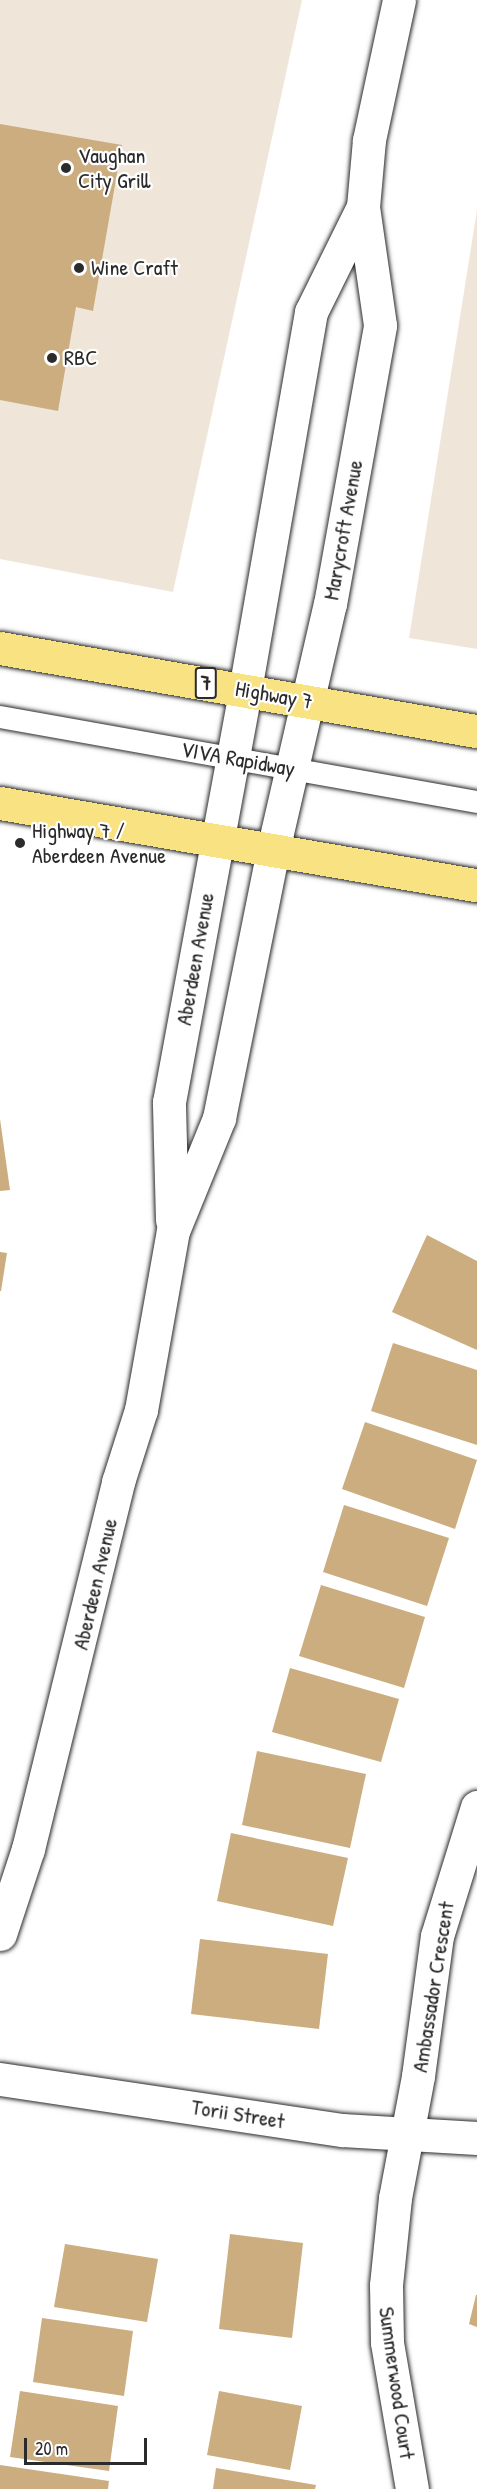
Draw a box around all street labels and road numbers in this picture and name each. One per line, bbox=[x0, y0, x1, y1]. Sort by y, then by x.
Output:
street label: Marycroft Avenue bbox=[318, 458, 368, 602]
road number: 7 bbox=[194, 665, 218, 701]
street label: Highway 7 bbox=[233, 675, 315, 715]
street label: VIVA Rapidway bbox=[179, 736, 297, 782]
street label: Aberdeen Avenue bbox=[170, 891, 220, 1027]
street label: Aberdeen Avenue bbox=[67, 1516, 123, 1652]
street label: Ambassador Crescent bbox=[406, 1900, 460, 2074]
street label: Torii Street bbox=[190, 2094, 286, 2134]
street label: Summerwood Court bbox=[373, 2305, 421, 2461]

